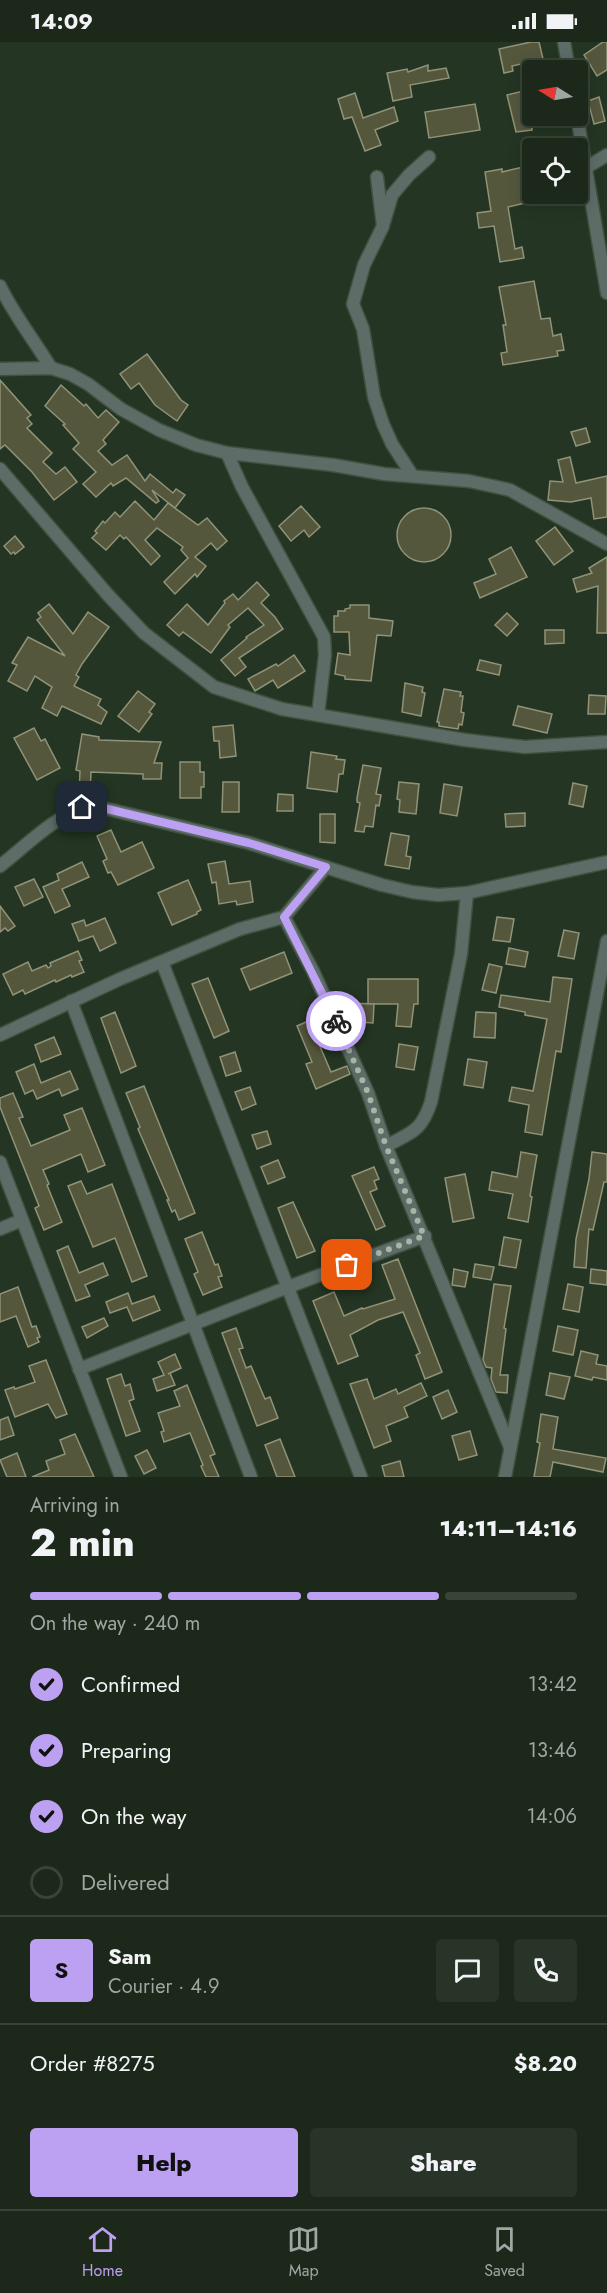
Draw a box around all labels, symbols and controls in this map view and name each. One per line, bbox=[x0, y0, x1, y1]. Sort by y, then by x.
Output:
text: 14:09 bbox=[30, 5, 93, 37]
north arrow bbox=[522, 60, 588, 126]
map controls bbox=[522, 60, 588, 204]
button: locate bbox=[522, 138, 588, 204]
pin bbox=[56, 781, 107, 832]
icon: home bbox=[65, 790, 98, 823]
courier bbox=[306, 991, 366, 1051]
icon: bike bbox=[320, 1005, 353, 1038]
pin bbox=[321, 1239, 372, 1290]
icon: bag bbox=[330, 1248, 363, 1281]
text: Arriving in bbox=[30, 1491, 120, 1520]
text: 14:11–14:16 bbox=[439, 1512, 577, 1544]
text: 2 min bbox=[30, 1514, 135, 1571]
text: On the way · 240 m bbox=[30, 1609, 200, 1638]
icon: check bbox=[30, 1668, 63, 1701]
text: Confirmed bbox=[81, 1668, 180, 1700]
text: 13:42 bbox=[528, 1670, 577, 1699]
icon: check bbox=[30, 1734, 63, 1767]
text: Preparing bbox=[81, 1734, 172, 1766]
text: 13:46 bbox=[528, 1736, 577, 1765]
icon: check bbox=[30, 1800, 63, 1833]
text: On the way bbox=[81, 1800, 186, 1832]
text: 14:06 bbox=[527, 1802, 577, 1831]
text: Delivered bbox=[81, 1866, 170, 1898]
button: chat bbox=[436, 1939, 499, 2002]
button: phone bbox=[514, 1939, 577, 2002]
text: Sam bbox=[108, 1940, 152, 1972]
text: S bbox=[55, 1954, 68, 1986]
text: Courier · 4.9 bbox=[108, 1972, 220, 2001]
text: Order #8275 bbox=[30, 2047, 155, 2079]
text: $8.20 bbox=[514, 2047, 577, 2079]
button: Help bbox=[30, 2128, 298, 2197]
button: Share bbox=[310, 2128, 577, 2197]
tab: Home bbox=[82, 2223, 123, 2282]
tab: Map bbox=[287, 2223, 320, 2282]
tab: Saved bbox=[484, 2223, 525, 2282]

